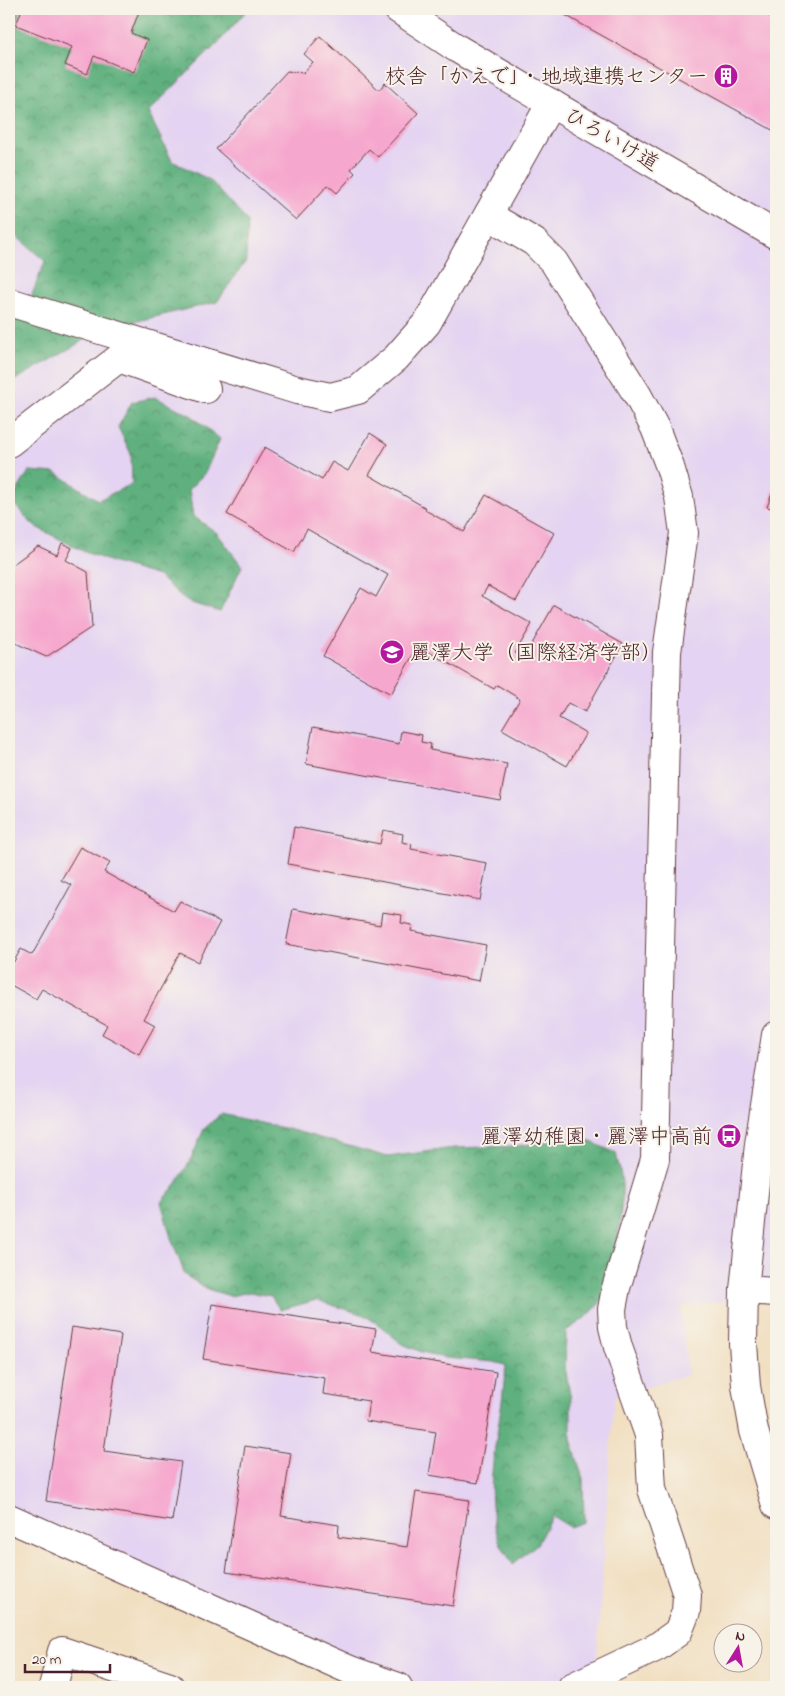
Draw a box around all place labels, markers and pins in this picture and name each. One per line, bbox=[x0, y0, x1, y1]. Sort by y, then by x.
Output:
place label: 校舎「かえで」・地域連携センター bbox=[385, 63, 708, 93]
building icon: 校舎「かえで」・地域連携センター bbox=[713, 63, 739, 89]
school or university icon: 麗澤大学（国際経済学部） bbox=[379, 639, 405, 665]
place label: 麗澤大学（国際経済学部） bbox=[410, 639, 662, 669]
place label: 麗澤幼稚園・麗澤中高前 bbox=[481, 1123, 712, 1153]
bus stop icon: 麗澤幼稚園・麗澤中高前 bbox=[716, 1123, 742, 1149]

